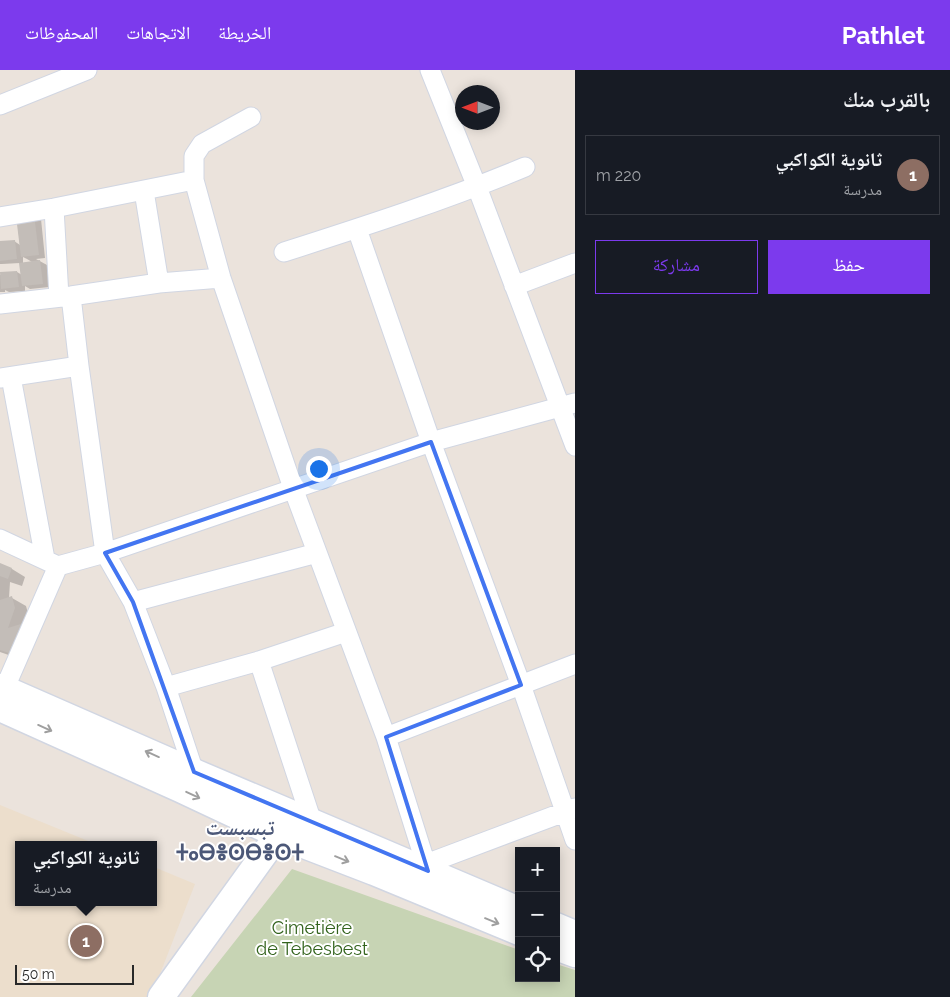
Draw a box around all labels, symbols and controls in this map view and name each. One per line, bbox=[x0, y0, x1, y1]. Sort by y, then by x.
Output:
text: Pathlet bbox=[842, 21, 925, 50]
text: المحفوظات bbox=[25, 22, 98, 43]
text: الاتجاهات bbox=[126, 22, 190, 43]
text: الخريطة bbox=[218, 22, 271, 43]
north arrow bbox=[455, 85, 500, 130]
text: بالقرب منك bbox=[843, 87, 930, 112]
text: ثانوية الكواكبي bbox=[775, 148, 882, 170]
text: 220 m bbox=[596, 166, 641, 185]
text: 1 bbox=[909, 166, 917, 185]
text: مدرسة bbox=[843, 180, 882, 199]
button: مشاركة bbox=[595, 240, 758, 294]
button: حفظ bbox=[768, 240, 930, 294]
your location bbox=[306, 456, 332, 482]
one-way arrow bbox=[37, 724, 52, 734]
one-way arrow bbox=[145, 748, 160, 758]
one-way arrow bbox=[185, 791, 200, 800]
district label: تبسبست ⵜⴰⴱⴻⵙⴱⴻⵙⵜ bbox=[176, 814, 304, 865]
popup bbox=[15, 841, 157, 906]
text: ثانوية الكواكبي bbox=[33, 846, 139, 868]
map controls bbox=[515, 847, 560, 982]
button: + bbox=[515, 847, 560, 892]
one-way arrow bbox=[334, 855, 349, 864]
text: مدرسة bbox=[33, 878, 72, 897]
button: − bbox=[515, 892, 560, 937]
park label: Cimetière de Tebesbest bbox=[256, 917, 368, 959]
one-way arrow bbox=[484, 917, 499, 926]
pin: 1 bbox=[70, 922, 102, 960]
button: locate bbox=[515, 937, 560, 982]
scale bar bbox=[15, 962, 134, 985]
text: 50 m bbox=[22, 966, 55, 982]

